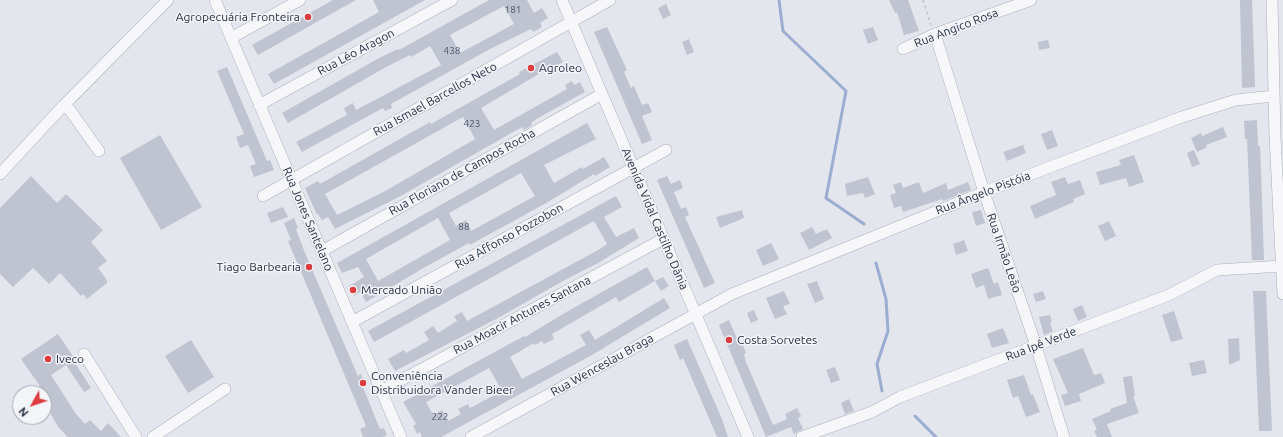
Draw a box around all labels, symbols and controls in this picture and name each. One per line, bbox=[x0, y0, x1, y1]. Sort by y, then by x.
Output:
house number: 181 bbox=[505, 4, 521, 16]
street label: Rua Angico Rosa bbox=[912, 5, 1000, 51]
place label: Agropecuária Fronteira bbox=[176, 10, 300, 24]
marker: Agropecuária Fronteira bbox=[303, 12, 313, 22]
street label: Rua Léo Aragon bbox=[315, 26, 397, 78]
house number: 438 bbox=[444, 45, 460, 57]
street label: Rua Ismael Barcellos Neto bbox=[371, 59, 499, 139]
place label: Agroleo bbox=[539, 61, 582, 75]
marker: Agroleo bbox=[526, 63, 536, 73]
house number: 423 bbox=[464, 118, 480, 130]
street label: Rua Floriano de Campos Rocha bbox=[386, 126, 538, 218]
street label: Avenida Vidal Castilho Dânia bbox=[619, 146, 691, 292]
street label: Rua Jones Santelano bbox=[280, 165, 336, 273]
street label: Rua Ângelo Pistóia bbox=[934, 168, 1032, 218]
street label: Rua Affonso Pozzobon bbox=[452, 200, 566, 272]
street label: Rua Irmão Leão bbox=[984, 211, 1024, 295]
house number: 88 bbox=[458, 221, 470, 233]
place label: Tiago Barbearia bbox=[217, 260, 301, 274]
marker: Tiago Barbearia bbox=[304, 262, 314, 272]
street label: Rua Moacir Antunes Santana bbox=[451, 273, 593, 357]
place label: Mercado União bbox=[361, 283, 442, 297]
marker: Mercado União bbox=[348, 285, 358, 295]
street label: Rua Ipê Verde bbox=[1004, 324, 1078, 364]
street label: Rua Wenceslau Braga bbox=[548, 331, 656, 399]
place label: Costa Sorvetes bbox=[737, 333, 817, 347]
marker: Costa Sorvetes bbox=[724, 335, 734, 345]
place label: Iveco bbox=[56, 352, 84, 366]
marker: Iveco bbox=[43, 354, 53, 364]
place label: Conveniência Distribuidora Vander Bieer bbox=[371, 369, 514, 397]
marker: Conveniência Distribuidora Vander Bieer bbox=[358, 378, 368, 388]
north arrow bbox=[12, 385, 52, 425]
text: N bbox=[16, 405, 31, 419]
house number: 222 bbox=[432, 411, 448, 423]

